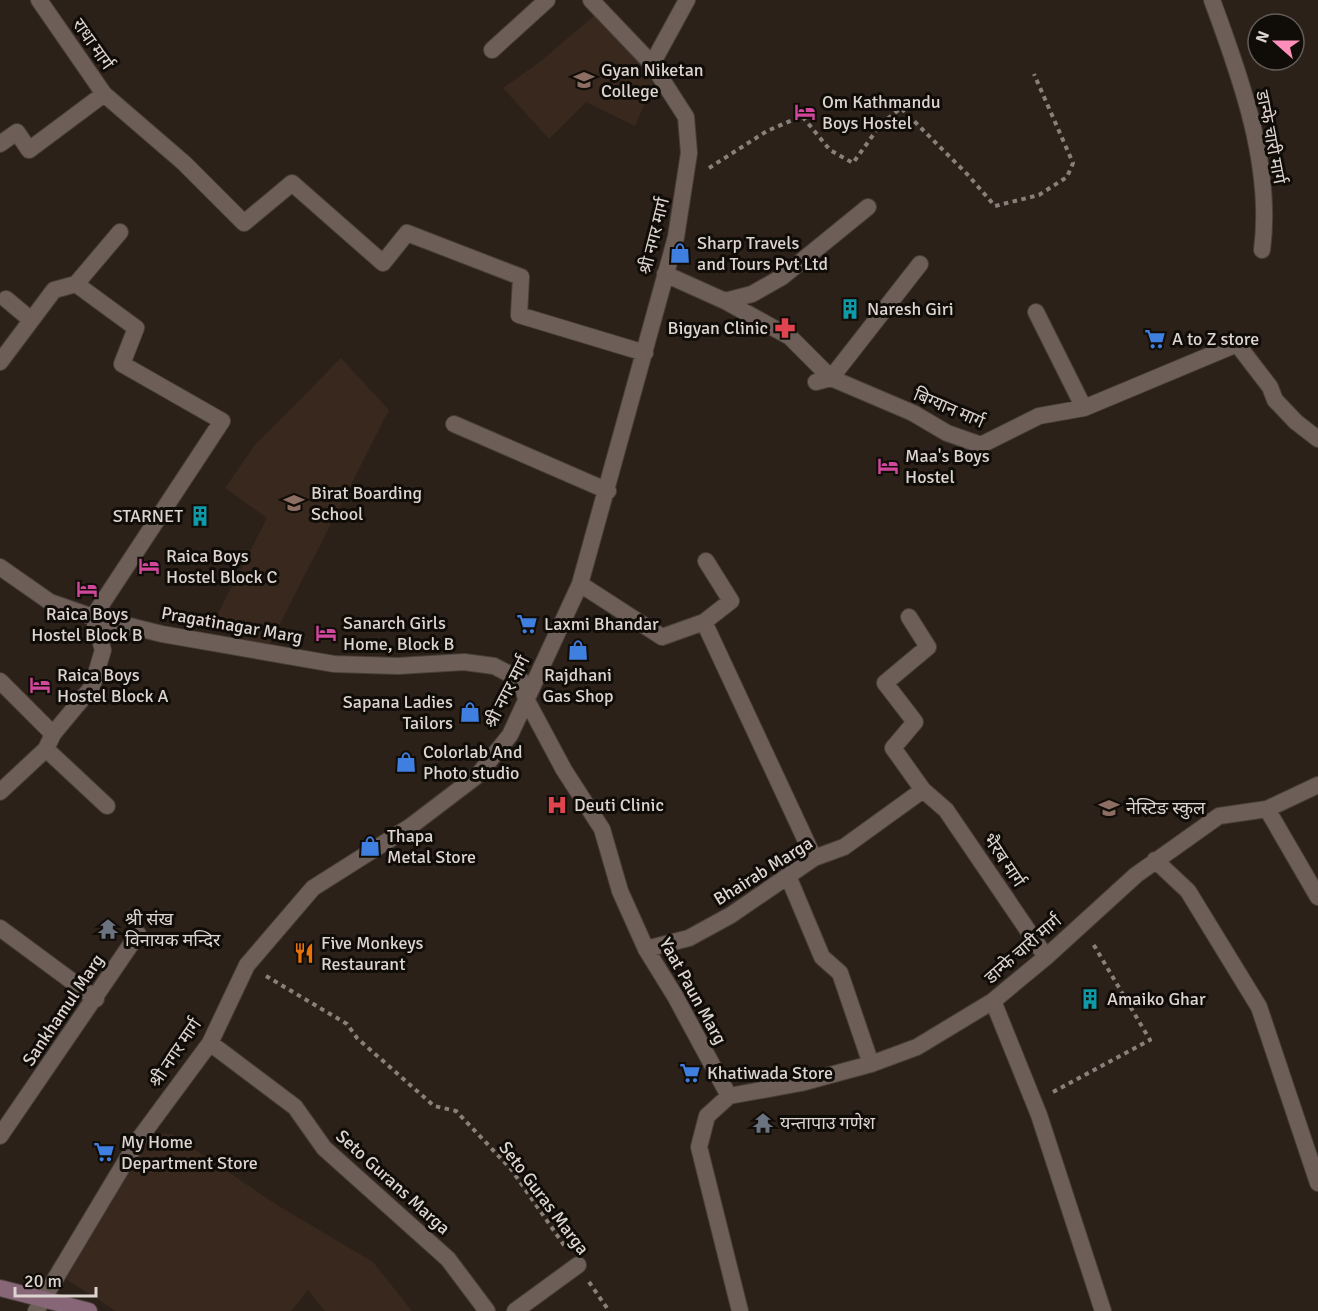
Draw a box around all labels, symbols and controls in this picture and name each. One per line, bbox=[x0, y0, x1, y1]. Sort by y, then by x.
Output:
north arrow bbox=[1246, 12, 1306, 72]
street label: राधा मार्ग bbox=[68, 14, 119, 75]
text: N bbox=[1252, 28, 1274, 46]
place label: Gyan Niketan College bbox=[601, 59, 704, 102]
school or university icon: Gyan Niketan College bbox=[572, 68, 596, 92]
street label: डान्फे चारी मार्ग bbox=[1251, 87, 1291, 187]
place label: Om Kathmandu Boys Hostel bbox=[822, 91, 941, 134]
hotel icon: Om Kathmandu Boys Hostel bbox=[793, 100, 817, 124]
street label: श्री नगर मार्ग bbox=[634, 194, 674, 277]
place label: Sharp Travels and Tours Pvt Ltd bbox=[697, 232, 828, 275]
shop icon: Sharp Travels and Tours Pvt Ltd bbox=[668, 241, 692, 265]
building icon: Naresh Giri bbox=[838, 297, 862, 321]
place label: Naresh Giri bbox=[867, 298, 954, 320]
pharmacy icon: Bigyan Clinic bbox=[773, 316, 797, 340]
place label: Bigyan Clinic bbox=[668, 317, 768, 339]
supermarket icon: A to Z store bbox=[1143, 327, 1167, 351]
place label: A to Z store bbox=[1172, 328, 1259, 350]
street label: बिग्यान मार्ग bbox=[910, 383, 989, 433]
place label: Maa's Boys Hostel bbox=[905, 445, 990, 488]
hotel icon: Maa's Boys Hostel bbox=[876, 454, 900, 478]
place label: Birat Boarding School bbox=[311, 482, 422, 525]
school or university icon: Birat Boarding School bbox=[282, 491, 306, 515]
building icon: STARNET bbox=[188, 504, 212, 528]
place label: STARNET bbox=[113, 505, 183, 527]
place label: Raica Boys Hostel Block C bbox=[166, 545, 278, 588]
hotel icon: Raica Boys Hostel Block C bbox=[137, 554, 161, 578]
hotel icon: Raica Boys Hostel Block B bbox=[75, 577, 99, 601]
street label: Pragatinagar Marg bbox=[160, 602, 304, 648]
place label: Raica Boys Hostel Block B bbox=[31, 603, 143, 646]
place label: Sanarch Girls Home, Block B bbox=[343, 612, 454, 655]
supermarket icon: Laxmi Bhandar bbox=[515, 612, 539, 636]
place label: Laxmi Bhandar bbox=[544, 613, 659, 635]
hotel icon: Sanarch Girls Home, Block B bbox=[314, 621, 338, 645]
shop icon: Rajdhani Gas Shop bbox=[566, 638, 590, 662]
street label: श्री नगर मार्ग bbox=[479, 651, 535, 732]
place label: Raica Boys Hostel Block A bbox=[57, 664, 169, 707]
place label: Rajdhani Gas Shop bbox=[542, 664, 614, 707]
hotel icon: Raica Boys Hostel Block A bbox=[28, 673, 52, 697]
place label: Sapana Ladies Tailors bbox=[343, 691, 453, 734]
shop icon: Sapana Ladies Tailors bbox=[458, 700, 482, 724]
place label: Colorlab And Photo studio bbox=[423, 741, 522, 784]
shop icon: Colorlab And Photo studio bbox=[394, 750, 418, 774]
hospital icon: Deuti Clinic bbox=[545, 793, 569, 817]
place label: Deuti Clinic bbox=[574, 794, 664, 816]
school or university icon: नेस्टिङ स्कुल bbox=[1097, 796, 1121, 820]
place label: नेस्टिङ स्कुल bbox=[1126, 797, 1206, 820]
place label: Thapa Metal Store bbox=[387, 825, 476, 868]
street label: भैरब मार्ग bbox=[978, 829, 1030, 892]
street label: Bhairab Marga bbox=[709, 832, 817, 910]
shop icon: Thapa Metal Store bbox=[358, 834, 382, 858]
place label: श्री संख विनायक मन्दिर bbox=[125, 908, 221, 951]
street label: डान्फे चारी मार्ग bbox=[979, 909, 1067, 989]
temple icon: श्री संख विनायक मन्दिर bbox=[96, 917, 120, 941]
place label: Five Monkeys Restaurant bbox=[321, 932, 424, 975]
street label: Yaat Paun Marg bbox=[655, 934, 731, 1048]
restaurant icon: Five Monkeys Restaurant bbox=[292, 941, 316, 965]
street label: Sankhamul Marg bbox=[18, 950, 108, 1070]
building icon: Amaiko Ghar bbox=[1078, 987, 1102, 1011]
place label: Amaiko Ghar bbox=[1107, 988, 1206, 1010]
street label: श्री नगर मार्ग bbox=[144, 1014, 207, 1092]
supermarket icon: Khatiwada Store bbox=[678, 1061, 702, 1085]
place label: Khatiwada Store bbox=[707, 1062, 833, 1084]
temple icon: यन्तापाउ गणेश bbox=[751, 1111, 775, 1135]
place label: यन्तापाउ गणेश bbox=[780, 1112, 876, 1134]
street label: Seto Gurans Marga bbox=[331, 1125, 455, 1239]
place label: My Home Department Store bbox=[121, 1131, 258, 1174]
street label: Seto Guras Marga bbox=[494, 1137, 594, 1259]
supermarket icon: My Home Department Store bbox=[92, 1140, 116, 1164]
scale bar bbox=[15, 1260, 96, 1298]
text: 20 m bbox=[24, 1270, 62, 1292]

